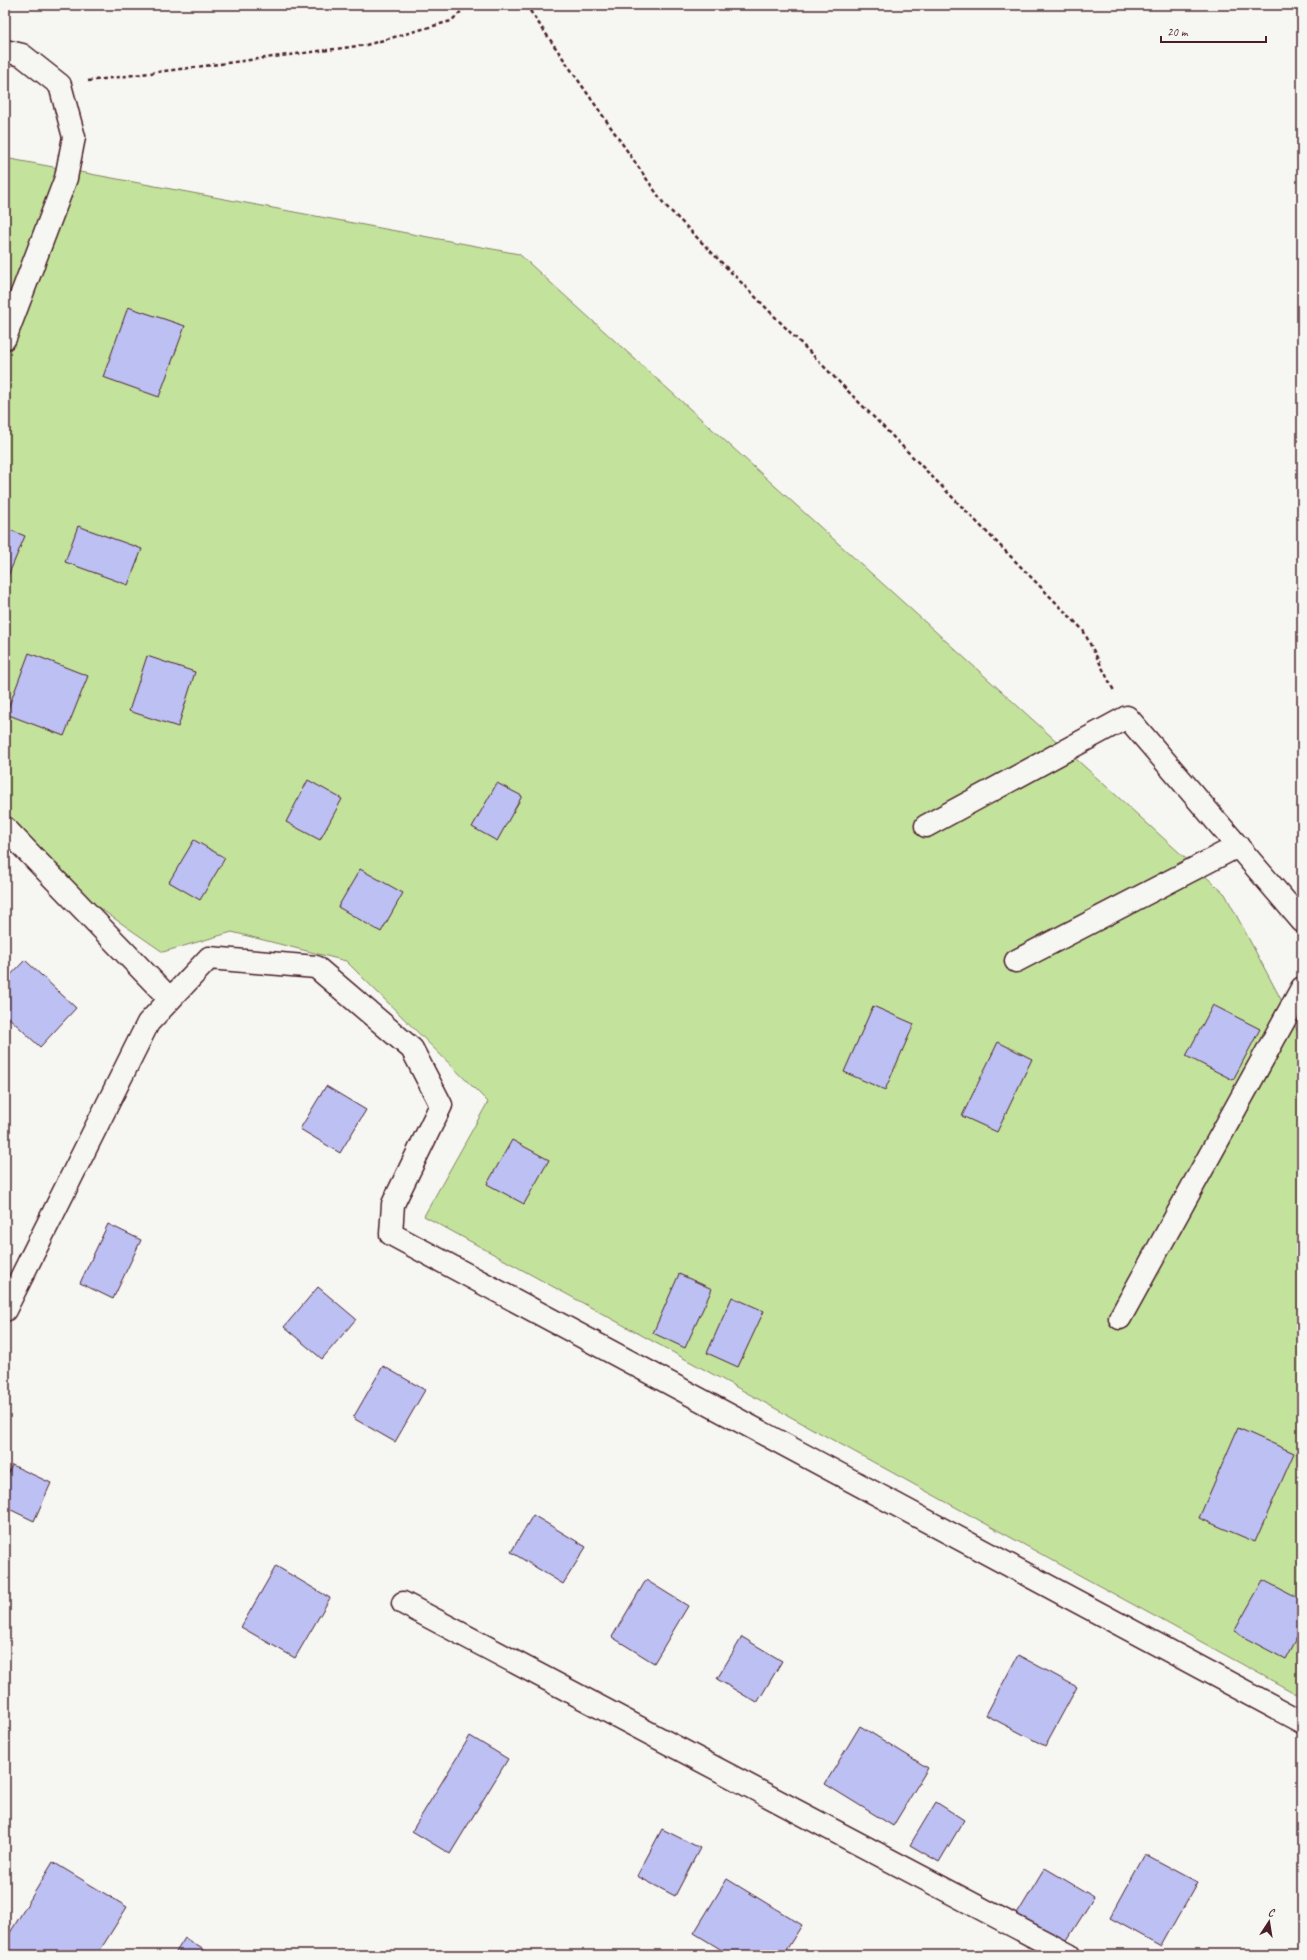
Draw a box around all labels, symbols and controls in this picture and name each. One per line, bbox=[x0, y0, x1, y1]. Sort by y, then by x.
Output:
scale bar bbox=[1161, 18, 1266, 44]
text: 20 m bbox=[1167, 24, 1189, 40]
north arrow bbox=[1249, 1902, 1289, 1942]
text: С bbox=[1267, 1905, 1277, 1920]

